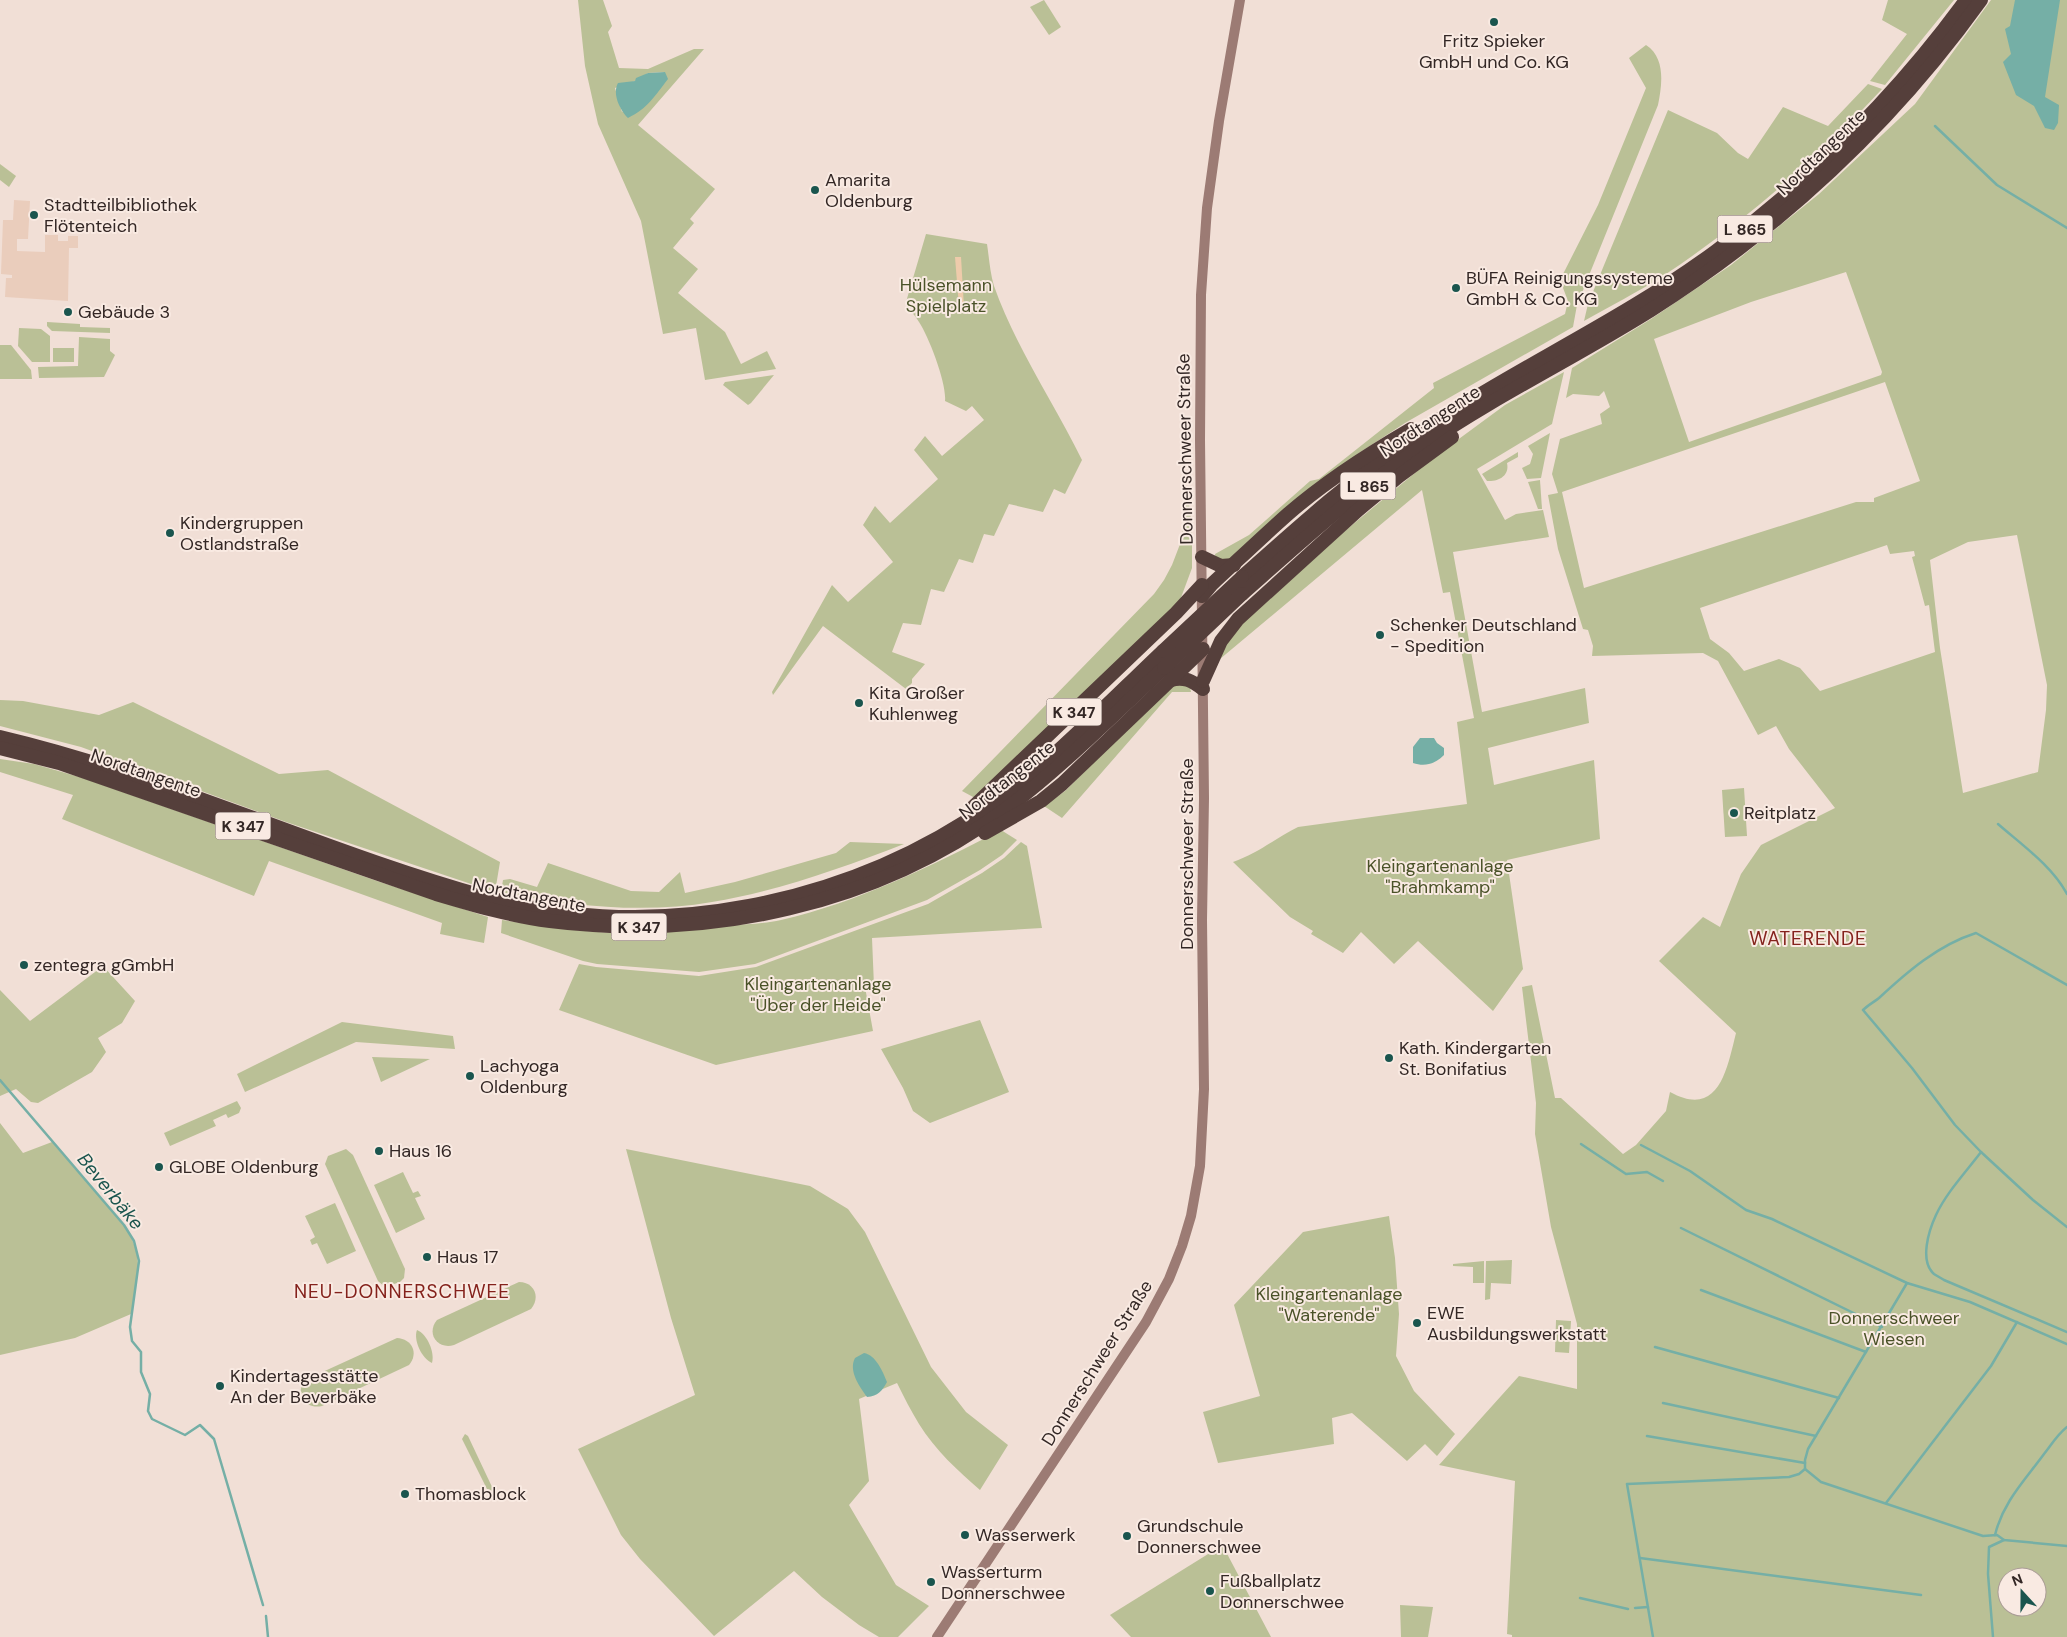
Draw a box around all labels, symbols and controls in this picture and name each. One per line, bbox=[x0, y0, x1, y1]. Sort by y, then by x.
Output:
marker: Fritz Spieker GmbH und Co. KG bbox=[1488, 16, 1500, 28]
place label: Fritz Spieker GmbH und Co. KG bbox=[1419, 29, 1569, 74]
street label: Nordtangente bbox=[1771, 103, 1871, 201]
place label: Amarita Oldenburg bbox=[825, 168, 913, 213]
marker: Amarita Oldenburg bbox=[809, 184, 821, 196]
place label: Stadtteilbibliothek Flötenteich bbox=[44, 193, 197, 238]
marker: Stadtteilbibliothek Flötenteich bbox=[28, 209, 40, 221]
road number: L 865 bbox=[1718, 215, 1772, 242]
place label: BÜFA Reinigungssysteme GmbH & Co. KG bbox=[1466, 266, 1673, 311]
park label: Hülsemann Spielplatz bbox=[900, 273, 992, 318]
marker: BÜFA Reinigungssysteme GmbH & Co. KG bbox=[1450, 282, 1462, 294]
place label: Gebäude 3 bbox=[78, 300, 170, 324]
marker: Gebäude 3 bbox=[62, 306, 74, 318]
street label: Donnerschweer Straße bbox=[1171, 353, 1199, 545]
street label: Nordtangente bbox=[1375, 380, 1485, 462]
road number: L 865 bbox=[1340, 472, 1396, 500]
place label: Kindergruppen Ostlandstraße bbox=[180, 511, 303, 556]
marker: Kindergruppen Ostlandstraße bbox=[164, 527, 176, 539]
place label: Schenker Deutschland - Spedition bbox=[1390, 613, 1577, 658]
marker: Schenker Deutschland - Spedition bbox=[1374, 629, 1386, 641]
place label: Kita Großer Kuhlenweg bbox=[869, 681, 965, 726]
marker: Kita Großer Kuhlenweg bbox=[853, 697, 865, 709]
road number: K 347 bbox=[1046, 699, 1102, 726]
street label: Nordtangente bbox=[954, 735, 1060, 825]
street label: Nordtangente bbox=[88, 743, 204, 803]
street label: Donnerschweer Straße bbox=[1175, 758, 1199, 950]
place label: Reitplatz bbox=[1744, 801, 1816, 825]
marker: Reitplatz bbox=[1728, 807, 1740, 819]
road number: K 347 bbox=[216, 812, 270, 839]
park label: Kleingartenanlage "Brahmkamp" bbox=[1366, 854, 1514, 899]
street label: Nordtangente bbox=[470, 872, 588, 918]
road number: K 347 bbox=[612, 914, 666, 940]
district label: WATERENDE bbox=[1749, 926, 1867, 951]
place label: zentegra gGmbH bbox=[34, 953, 174, 977]
marker: zentegra gGmbH bbox=[18, 959, 30, 971]
park label: Kleingartenanlage "Über der Heide" bbox=[744, 972, 892, 1017]
place label: Kath. Kindergarten St. Bonifatius bbox=[1399, 1036, 1551, 1081]
marker: Kath. Kindergarten St. Bonifatius bbox=[1383, 1052, 1395, 1064]
place label: Lachyoga Oldenburg bbox=[480, 1054, 568, 1099]
marker: Lachyoga Oldenburg bbox=[464, 1070, 476, 1082]
place label: Haus 16 bbox=[389, 1139, 452, 1163]
marker: Haus 16 bbox=[373, 1145, 385, 1157]
water label: Beverbäke bbox=[72, 1148, 149, 1235]
place label: GLOBE Oldenburg bbox=[169, 1155, 319, 1179]
marker: GLOBE Oldenburg bbox=[153, 1161, 165, 1173]
place label: Haus 17 bbox=[437, 1245, 498, 1269]
marker: Haus 17 bbox=[421, 1251, 433, 1263]
street label: Donnerschweer Straße bbox=[1036, 1275, 1158, 1451]
district label: NEU-DONNERSCHWEE bbox=[294, 1279, 510, 1304]
park label: Kleingartenanlage "Waterende" bbox=[1255, 1282, 1403, 1327]
place label: EWE Ausbildungswerkstatt bbox=[1427, 1301, 1607, 1346]
park label: Donnerschweer Wiesen bbox=[1829, 1306, 1960, 1351]
marker: EWE Ausbildungswerkstatt bbox=[1411, 1317, 1423, 1329]
place label: Kindertagesstätte An der Beverbäke bbox=[230, 1364, 378, 1409]
marker: Kindertagesstätte An der Beverbäke bbox=[214, 1380, 226, 1392]
place label: Thomasblock bbox=[415, 1482, 526, 1506]
marker: Thomasblock bbox=[399, 1488, 411, 1500]
place label: Grundschule Donnerschwee bbox=[1137, 1514, 1261, 1559]
place label: Wasserwerk bbox=[975, 1523, 1076, 1547]
marker: Wasserwerk bbox=[959, 1529, 971, 1541]
marker: Grundschule Donnerschwee bbox=[1121, 1530, 1133, 1542]
place label: Wasserturm Donnerschwee bbox=[941, 1560, 1065, 1605]
north arrow bbox=[1997, 1567, 2047, 1617]
place label: Fußballplatz Donnerschwee bbox=[1220, 1569, 1344, 1614]
text: N bbox=[2009, 1570, 2025, 1590]
marker: Wasserturm Donnerschwee bbox=[925, 1576, 937, 1588]
marker: Fußballplatz Donnerschwee bbox=[1204, 1585, 1216, 1597]

